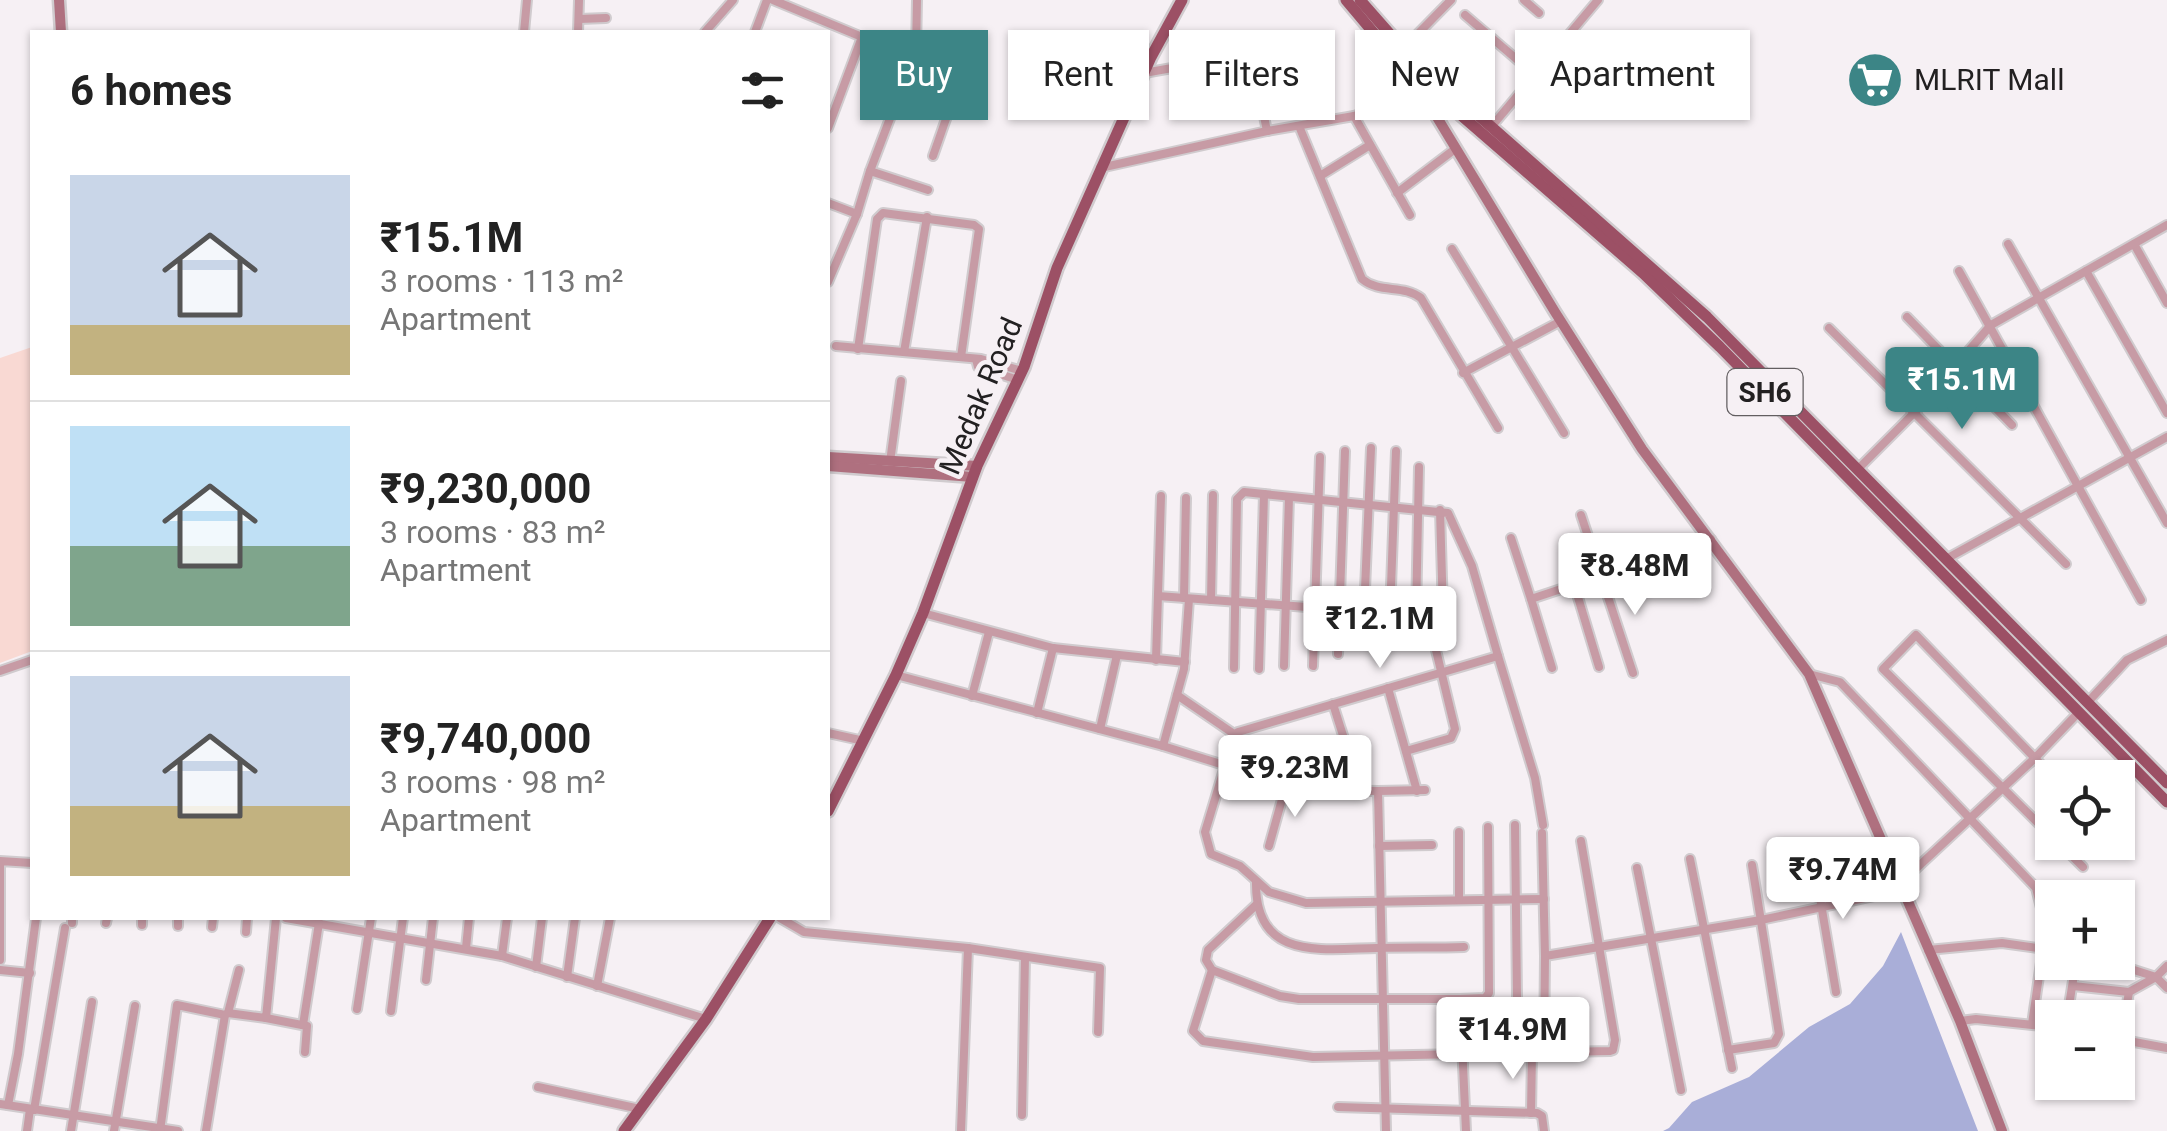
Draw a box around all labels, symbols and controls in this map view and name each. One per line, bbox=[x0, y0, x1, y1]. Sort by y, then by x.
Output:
chip: Buy bbox=[860, 30, 988, 120]
chip: Rent bbox=[1008, 30, 1149, 120]
chip: Filters bbox=[1169, 30, 1335, 120]
chip: New bbox=[1355, 30, 1495, 120]
chip: Apartment bbox=[1515, 30, 1750, 120]
supermarket icon: MLRIT Mall bbox=[1845, 50, 1905, 110]
place label: MLRIT Mall bbox=[1914, 62, 2064, 97]
icon: filters bbox=[735, 63, 790, 118]
text: 6 homes bbox=[70, 66, 232, 115]
text: ₹15.1M bbox=[380, 213, 523, 262]
icon: home bbox=[150, 215, 270, 335]
text: 3 rooms · 113 m² bbox=[380, 262, 623, 300]
text: Apartment bbox=[380, 300, 532, 338]
street label: Medak Road bbox=[932, 312, 1029, 479]
pin: ₹15.1M bbox=[1881, 347, 2043, 432]
text: ₹15.1M bbox=[1907, 360, 2017, 398]
road number: SH6 bbox=[1728, 369, 1802, 415]
text: ₹9,230,000 bbox=[380, 464, 591, 513]
icon: home bbox=[150, 466, 270, 586]
text: 3 rooms · 83 m² bbox=[380, 513, 605, 551]
pin: ₹8.48M bbox=[1554, 533, 1716, 618]
text: ₹8.48M bbox=[1580, 546, 1690, 584]
text: Apartment bbox=[380, 551, 532, 589]
pin: ₹12.1M bbox=[1299, 586, 1461, 671]
text: ₹12.1M bbox=[1325, 599, 1435, 637]
text: ₹9,740,000 bbox=[380, 714, 591, 763]
icon: home bbox=[150, 716, 270, 836]
pin: ₹9.23M bbox=[1214, 735, 1376, 820]
text: ₹9.23M bbox=[1240, 748, 1350, 786]
map controls bbox=[2035, 760, 2135, 1100]
button: locate bbox=[2035, 760, 2135, 860]
text: 3 rooms · 98 m² bbox=[380, 763, 605, 801]
text: Apartment bbox=[380, 801, 532, 839]
pin: ₹9.74M bbox=[1762, 837, 1924, 922]
text: ₹9.74M bbox=[1788, 850, 1898, 888]
button: + bbox=[2035, 880, 2135, 980]
pin: ₹14.9M bbox=[1432, 997, 1594, 1082]
button: − bbox=[2035, 1000, 2135, 1100]
text: ₹14.9M bbox=[1458, 1010, 1568, 1048]

